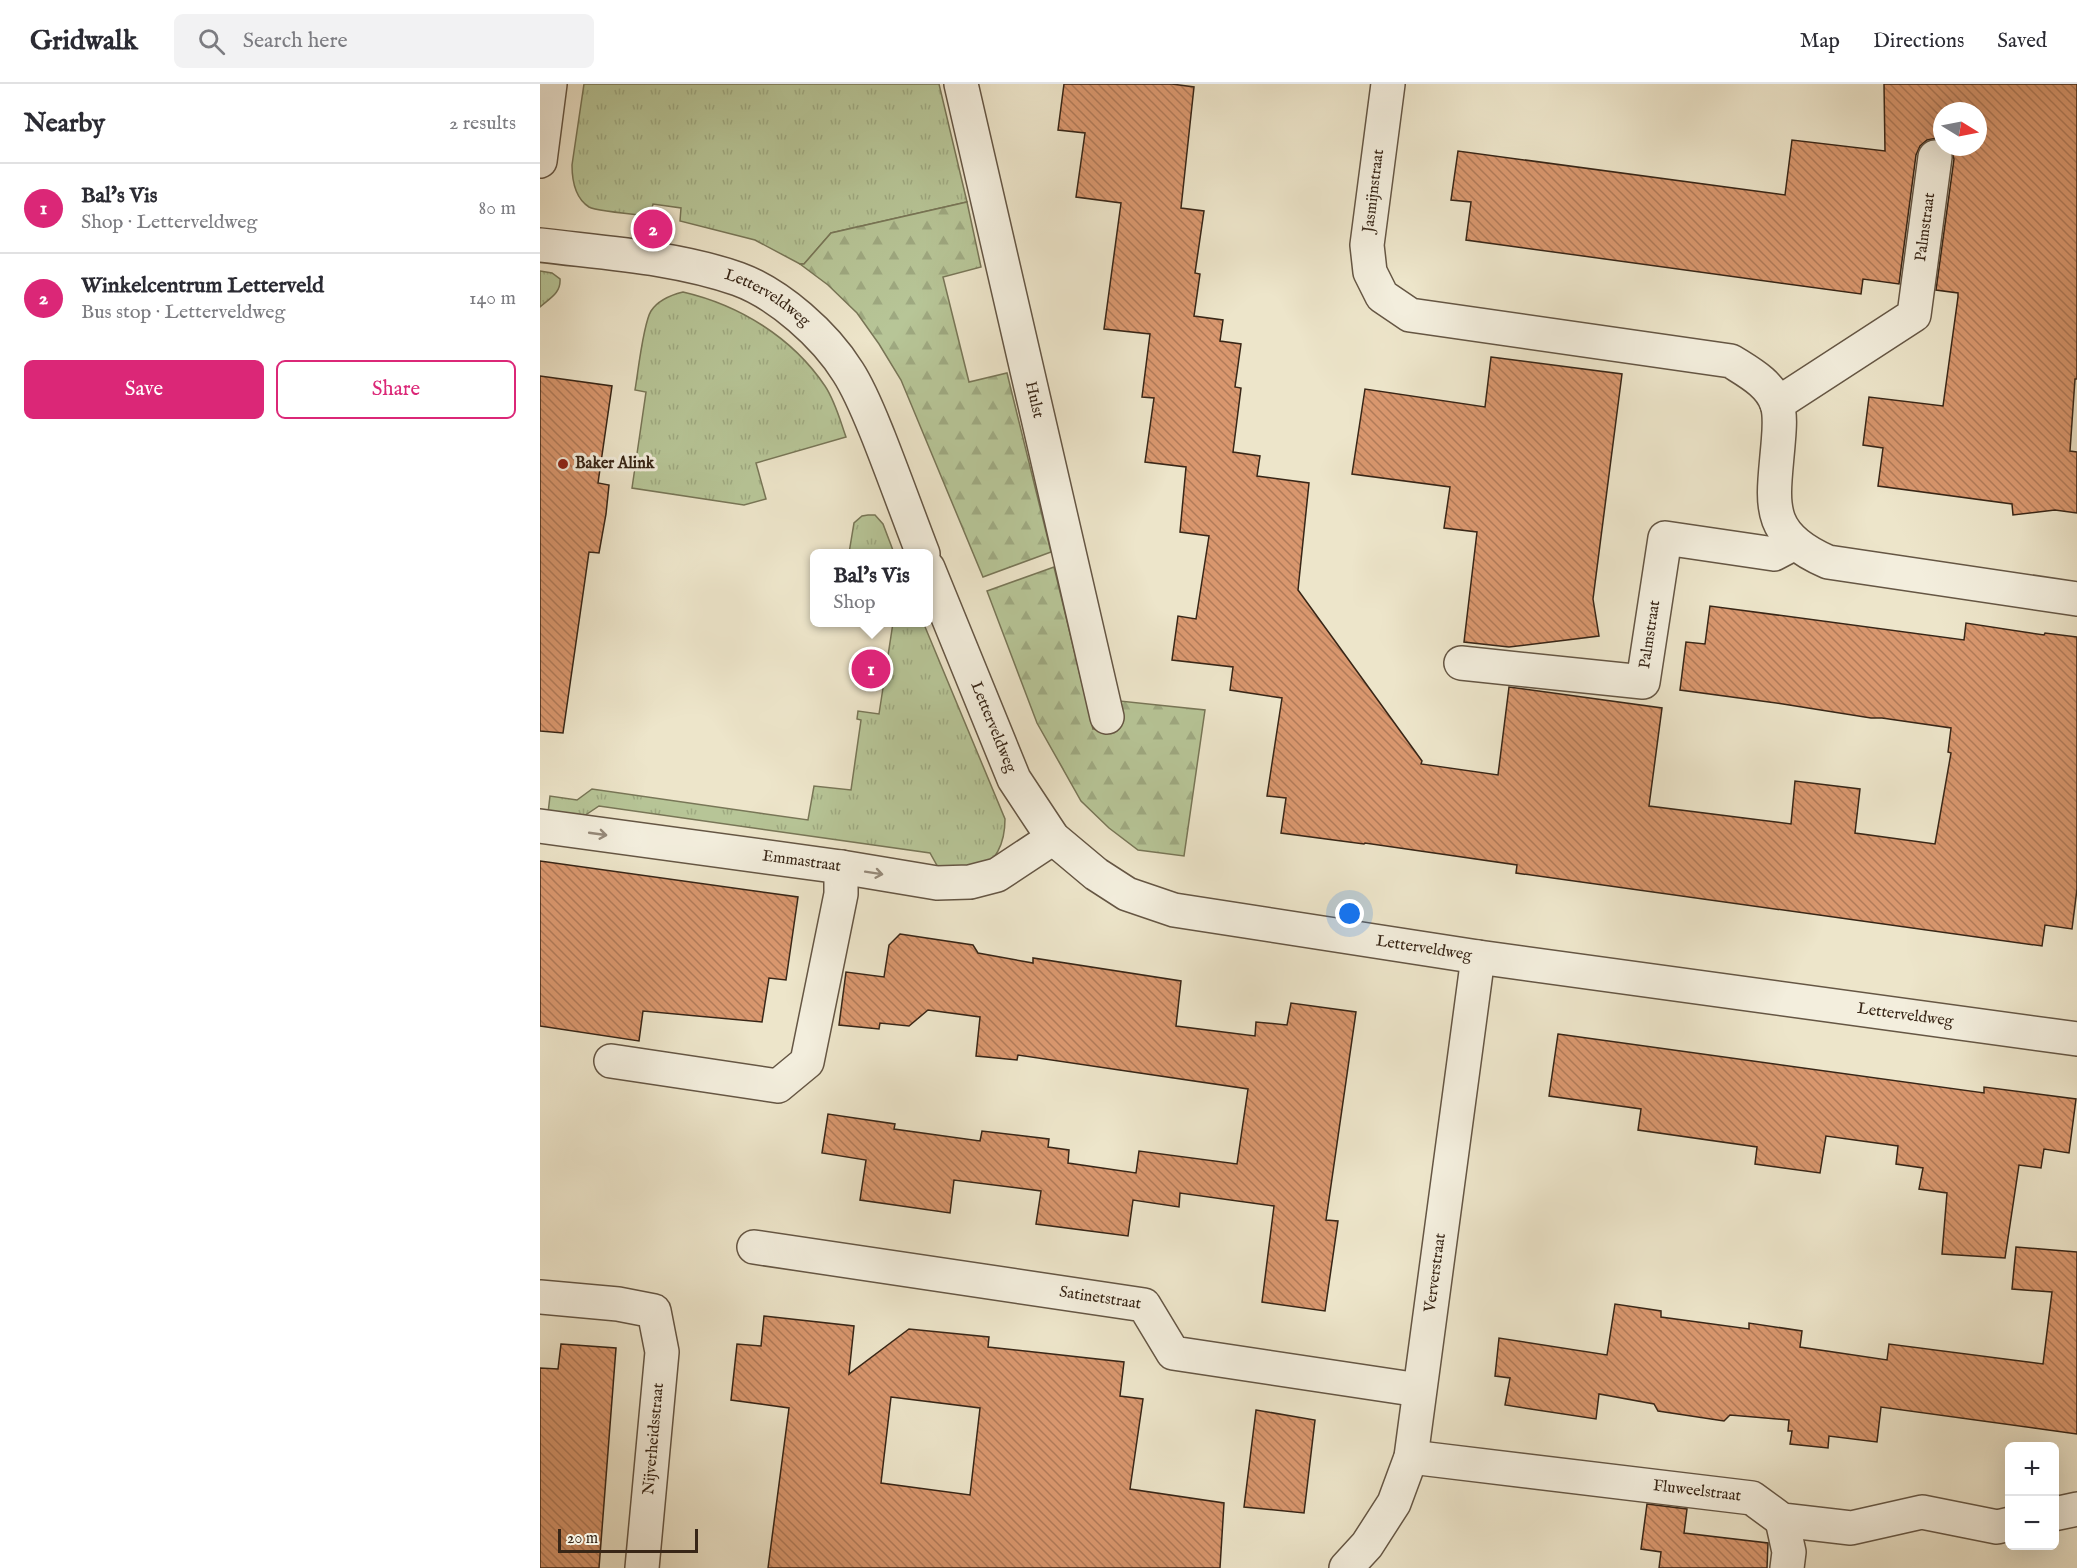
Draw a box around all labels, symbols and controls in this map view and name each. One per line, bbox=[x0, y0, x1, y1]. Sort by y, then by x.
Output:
search box bbox=[174, 14, 594, 68]
text: Gridwalk bbox=[30, 24, 138, 59]
icon: search bbox=[195, 25, 228, 58]
text: Search here bbox=[243, 27, 348, 55]
text: Map bbox=[1800, 28, 1840, 55]
text: Directions bbox=[1873, 28, 1964, 55]
text: Saved bbox=[1997, 28, 2047, 55]
north arrow bbox=[1933, 102, 1987, 156]
text: Nearby bbox=[24, 107, 105, 140]
text: 2 results bbox=[449, 111, 516, 136]
street label: Jasmijnstraat bbox=[1359, 148, 1389, 236]
text: Bal's Vis bbox=[81, 182, 158, 210]
street label: Palmstraat bbox=[1911, 191, 1940, 263]
text: 1 bbox=[40, 196, 47, 221]
text: 80 m bbox=[479, 196, 516, 221]
pin: 2 bbox=[634, 206, 672, 252]
text: Shop · Letterveldweg bbox=[81, 210, 257, 235]
street label: Letterveldweg bbox=[722, 265, 814, 332]
text: Winkelcentrum Letterveld bbox=[81, 272, 324, 300]
text: 2 bbox=[39, 286, 48, 311]
text: 140 m bbox=[469, 286, 516, 311]
text: Bus stop · Letterveldweg bbox=[81, 300, 285, 325]
button: Save bbox=[24, 360, 264, 419]
button: Share bbox=[276, 360, 516, 419]
street label: Hulst bbox=[1020, 379, 1048, 421]
place label: Baker Alink bbox=[575, 454, 655, 474]
marker: Baker Alink bbox=[556, 457, 570, 471]
popup bbox=[810, 549, 933, 627]
text: Bal's Vis bbox=[833, 562, 910, 590]
text: Shop bbox=[833, 590, 876, 615]
street label: Palmstraat bbox=[1635, 598, 1665, 670]
pin: 1 bbox=[852, 646, 890, 692]
street label: Letterveldweg bbox=[965, 679, 1021, 776]
one-way arrow bbox=[588, 828, 607, 839]
street label: Emmastraat bbox=[761, 846, 843, 877]
one-way arrow bbox=[864, 867, 884, 878]
your location bbox=[1335, 899, 1364, 928]
street label: Letterveldweg bbox=[1375, 931, 1473, 966]
street label: Letterveldweg bbox=[1856, 999, 1955, 1032]
street label: Ververstraat bbox=[1420, 1232, 1451, 1314]
street label: Satinetstraat bbox=[1058, 1283, 1143, 1315]
street label: Nijverheidsstraat bbox=[639, 1382, 669, 1496]
map controls bbox=[2005, 1442, 2059, 1550]
button: + bbox=[2005, 1442, 2059, 1496]
street label: Fluweelstraat bbox=[1652, 1476, 1743, 1507]
button: − bbox=[2005, 1496, 2059, 1550]
scale bar bbox=[558, 1526, 698, 1554]
text: 20 m bbox=[567, 1529, 598, 1549]

